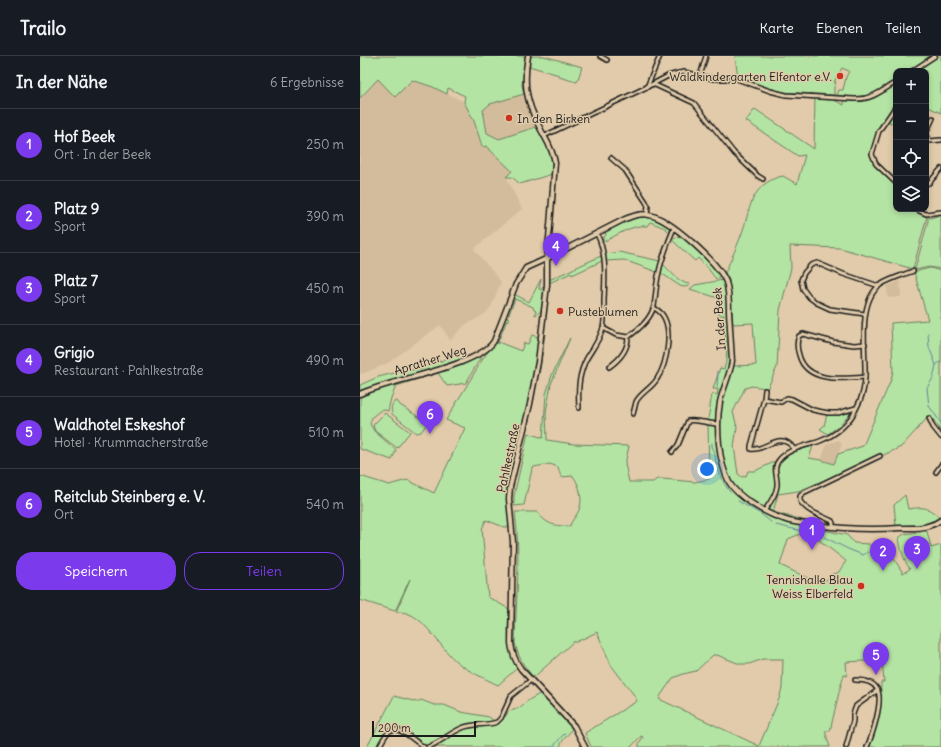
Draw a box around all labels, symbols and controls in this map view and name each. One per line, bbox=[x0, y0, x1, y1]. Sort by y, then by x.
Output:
text: Trailo bbox=[20, 16, 66, 40]
text: Karte bbox=[760, 19, 794, 37]
text: Ebenen bbox=[816, 19, 863, 37]
text: Teilen bbox=[885, 19, 921, 37]
map controls bbox=[893, 68, 929, 212]
button: + bbox=[893, 68, 929, 104]
place label: Waldkindergarten Elfentor e.V. bbox=[669, 69, 832, 84]
text: In der Nähe bbox=[16, 71, 108, 93]
marker: Waldkindergarten Elfentor e.V. bbox=[835, 71, 845, 81]
text: 6 Ergebnisse bbox=[270, 74, 344, 91]
button: − bbox=[893, 104, 929, 140]
place label: In den Birken bbox=[517, 111, 590, 126]
marker: In den Birken bbox=[504, 113, 514, 123]
text: Hof Beek bbox=[54, 127, 115, 146]
text: 1 bbox=[26, 136, 32, 153]
text: 250 m bbox=[306, 136, 344, 153]
button: locate bbox=[893, 140, 929, 176]
text: Ort · In der Beek bbox=[54, 146, 151, 163]
button: layers bbox=[893, 176, 929, 212]
text: Platz 9 bbox=[54, 199, 99, 218]
text: 2 bbox=[25, 208, 33, 225]
text: 390 m bbox=[306, 208, 344, 225]
text: Sport bbox=[54, 218, 86, 235]
pin: 4 bbox=[543, 233, 569, 266]
text: Platz 7 bbox=[54, 271, 98, 290]
text: 3 bbox=[25, 280, 33, 297]
text: 450 m bbox=[306, 280, 344, 297]
street label: In der Beek bbox=[709, 287, 729, 351]
text: Sport bbox=[54, 290, 86, 307]
place label: Pusteblumen bbox=[568, 304, 638, 319]
marker: Pusteblumen bbox=[555, 306, 565, 316]
street label: Aprather Weg bbox=[392, 342, 468, 378]
text: Grigio bbox=[54, 343, 94, 362]
text: 4 bbox=[25, 352, 33, 369]
text: 490 m bbox=[306, 352, 344, 369]
text: Restaurant · Pahlkestraße bbox=[54, 362, 204, 379]
pin: 6 bbox=[417, 401, 443, 434]
text: Waldhotel Eskeshof bbox=[54, 415, 185, 434]
street label: Pahlkestraße bbox=[493, 422, 523, 494]
text: 5 bbox=[25, 424, 33, 441]
text: 510 m bbox=[308, 424, 344, 441]
text: Hotel · Krummacherstraße bbox=[54, 434, 208, 451]
your location bbox=[697, 459, 717, 479]
text: Reitclub Steinberg e. V. bbox=[54, 487, 205, 506]
text: 6 bbox=[25, 496, 33, 513]
text: 540 m bbox=[306, 496, 344, 513]
text: Ort bbox=[54, 506, 74, 523]
pin: 1 bbox=[799, 517, 825, 550]
pin: 3 bbox=[904, 536, 930, 569]
pin: 2 bbox=[870, 538, 896, 571]
button: Speichern bbox=[16, 552, 176, 590]
button: Teilen bbox=[184, 552, 344, 590]
place label: Tennishalle Blau Weiss Elberfeld bbox=[766, 572, 853, 601]
marker: Tennishalle Blau Weiss Elberfeld bbox=[856, 581, 866, 591]
pin: 5 bbox=[863, 642, 889, 675]
scale bar bbox=[372, 719, 476, 738]
text: 200 m bbox=[378, 721, 411, 735]

